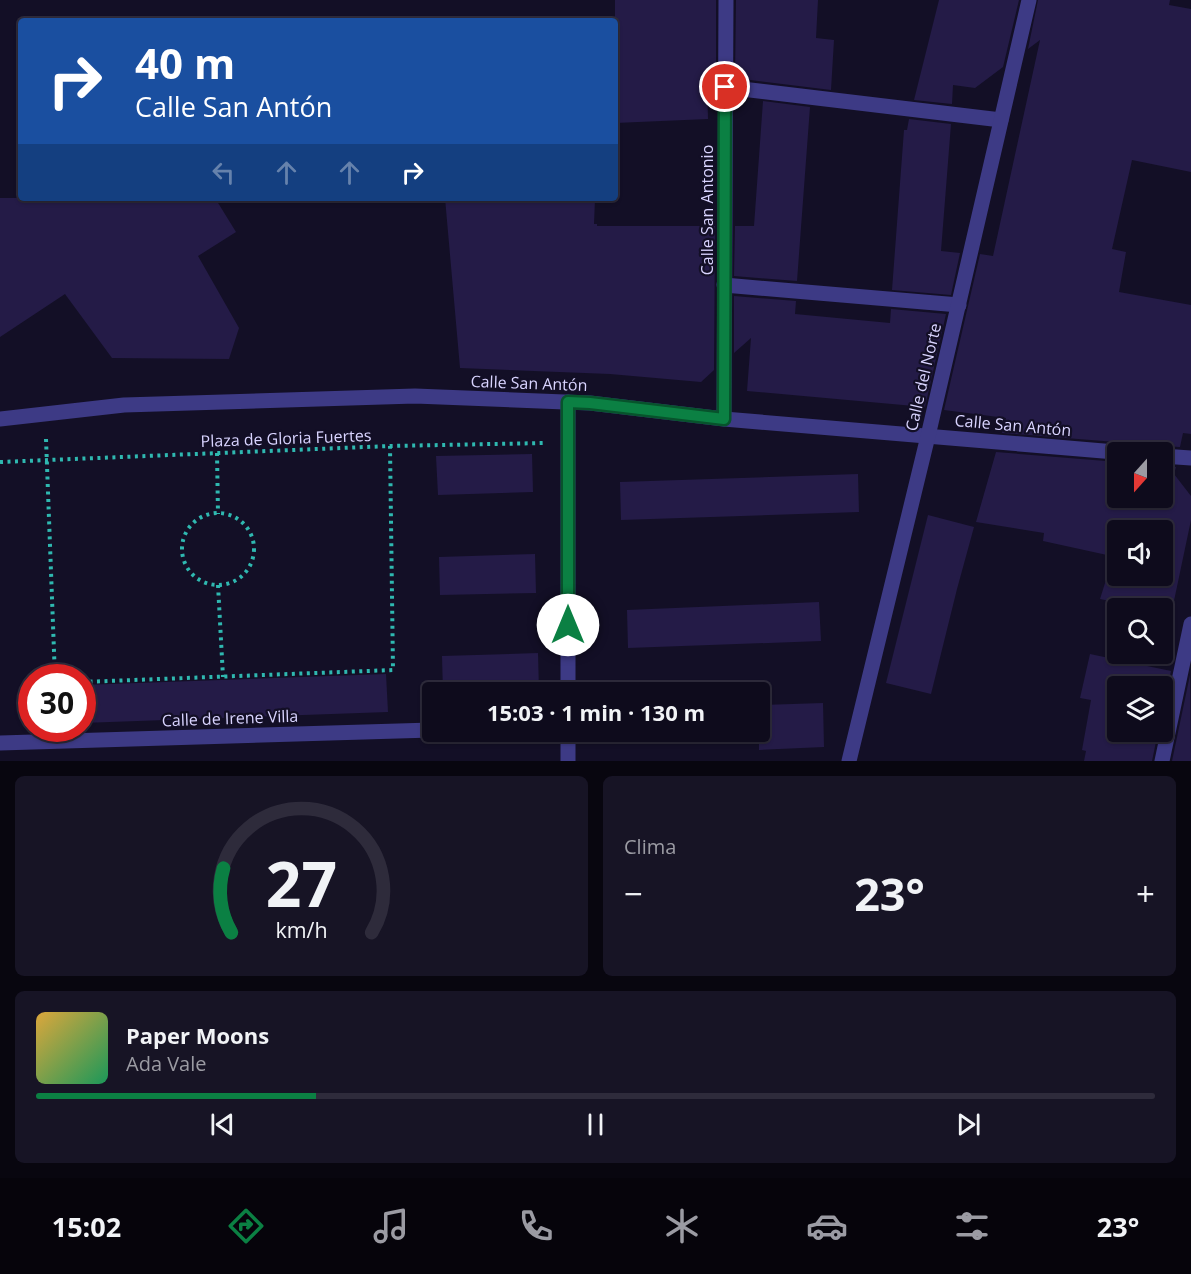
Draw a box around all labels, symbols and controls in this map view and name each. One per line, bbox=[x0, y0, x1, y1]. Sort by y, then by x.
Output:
text: 40 m bbox=[135, 34, 235, 91]
icon: right bbox=[36, 42, 114, 120]
pin bbox=[699, 61, 750, 112]
icon: arrive bbox=[708, 70, 741, 103]
text: Calle San Antón bbox=[135, 88, 332, 125]
street label: Calle San Antonio bbox=[696, 145, 718, 275]
icon: left bbox=[207, 156, 240, 189]
icon: ahead bbox=[270, 156, 303, 189]
icon: ahead bbox=[333, 156, 366, 189]
icon: right bbox=[396, 156, 429, 189]
street label: Calle del Norte bbox=[900, 321, 946, 433]
street label: Calle San Antón bbox=[470, 370, 588, 396]
street label: Calle San Antón bbox=[954, 409, 1072, 441]
street label: Plaza de Gloria Fuertes bbox=[200, 424, 372, 452]
north arrow bbox=[1107, 442, 1173, 508]
map controls bbox=[1107, 442, 1173, 742]
button: sound bbox=[1107, 520, 1173, 586]
position arrow bbox=[536, 593, 600, 657]
button: search bbox=[1107, 598, 1173, 664]
speed limit sign: 30 bbox=[18, 664, 96, 742]
button: layers bbox=[1107, 676, 1173, 742]
text: 15:03 · 1 min · 130 m bbox=[487, 697, 705, 727]
street label: Calle de Irene Villa bbox=[161, 705, 299, 731]
text: Clima bbox=[624, 833, 676, 860]
text: 27 bbox=[266, 840, 337, 925]
text: 23° bbox=[854, 863, 925, 924]
text: − bbox=[624, 871, 643, 916]
text: + bbox=[1136, 871, 1155, 916]
text: km/h bbox=[275, 915, 328, 944]
text: Paper Moons bbox=[126, 1020, 269, 1050]
text: Ada Vale bbox=[126, 1050, 207, 1077]
icon: previous bbox=[206, 1108, 239, 1141]
icon: pause bbox=[579, 1108, 612, 1141]
icon: next bbox=[952, 1108, 985, 1141]
icon: directions bbox=[225, 1205, 267, 1247]
icon: music bbox=[370, 1205, 412, 1247]
icon: phone bbox=[515, 1205, 557, 1247]
icon: climate bbox=[661, 1205, 703, 1247]
icon: car bbox=[806, 1205, 848, 1247]
icon: filters bbox=[951, 1205, 993, 1247]
text: 15:02 bbox=[52, 1208, 121, 1245]
text: 23° bbox=[1097, 1208, 1139, 1245]

